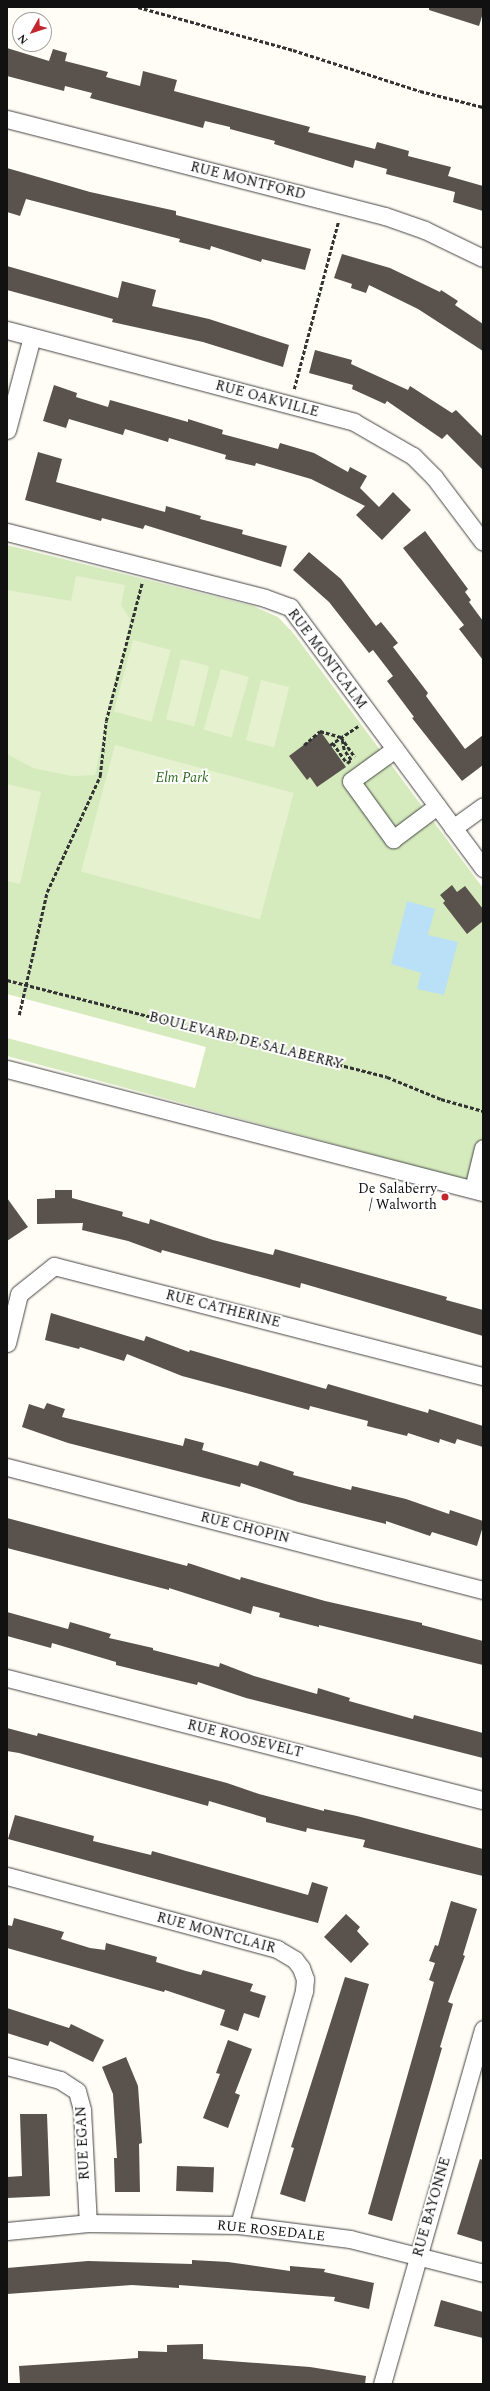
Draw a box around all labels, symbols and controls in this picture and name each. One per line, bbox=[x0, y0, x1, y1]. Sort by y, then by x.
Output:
north arrow bbox=[12, 12, 52, 52]
text: N bbox=[14, 30, 33, 48]
street label: RUE MONTFORD bbox=[189, 159, 307, 203]
street label: RUE OAKVILLE bbox=[213, 377, 321, 421]
street label: RUE MONTCALM bbox=[284, 606, 370, 712]
park label: Elm Park bbox=[155, 770, 209, 786]
street label: BOULEVARD DE SALABERRY bbox=[147, 1009, 345, 1073]
place label: De Salaberry / Walworth bbox=[358, 1181, 437, 1214]
marker: De Salaberry / Walworth bbox=[440, 1192, 450, 1202]
street label: RUE CATHERINE bbox=[164, 1287, 282, 1331]
street label: RUE CHOPIN bbox=[199, 1509, 291, 1547]
street label: RUE ROOSEVELT bbox=[186, 1717, 304, 1761]
street label: RUE MONTCLAIR bbox=[155, 1909, 277, 1957]
street label: RUE EGAN bbox=[73, 2106, 93, 2180]
street label: RUE BAYONNE bbox=[410, 2155, 454, 2259]
street label: RUE ROSEDALE bbox=[216, 2217, 326, 2245]

